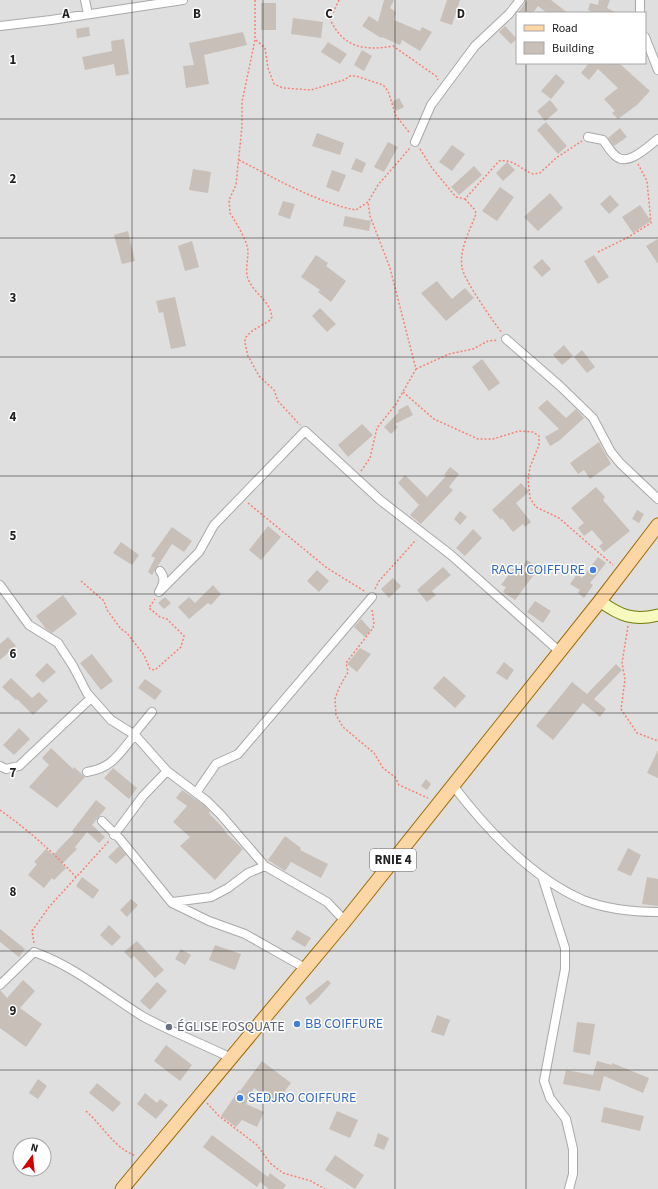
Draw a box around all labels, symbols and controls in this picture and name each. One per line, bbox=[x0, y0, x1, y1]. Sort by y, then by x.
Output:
text: A bbox=[61, 5, 70, 23]
text: B bbox=[193, 5, 201, 23]
text: C bbox=[325, 5, 333, 23]
text: D bbox=[457, 5, 465, 23]
legend bbox=[516, 12, 646, 64]
text: Road bbox=[552, 20, 578, 37]
text: Building bbox=[552, 40, 594, 57]
text: 1 bbox=[10, 51, 17, 69]
text: 2 bbox=[10, 170, 17, 188]
text: 3 bbox=[10, 289, 17, 307]
text: 4 bbox=[10, 408, 17, 426]
text: 5 bbox=[10, 527, 17, 545]
place label: RACH COIFFURE bbox=[491, 560, 585, 580]
marker: RACH COIFFURE bbox=[588, 565, 598, 575]
text: 6 bbox=[10, 645, 17, 663]
text: 7 bbox=[10, 764, 17, 782]
road number: RNIE 4 bbox=[370, 849, 416, 871]
text: 8 bbox=[10, 883, 17, 901]
text: 9 bbox=[10, 1002, 17, 1020]
place label: BB COIFFURE bbox=[305, 1014, 383, 1034]
place label: ÉGLISE FOSQUATE bbox=[177, 1017, 285, 1037]
marker: BB COIFFURE bbox=[292, 1019, 302, 1029]
marker: ÉGLISE FOSQUATE bbox=[164, 1022, 174, 1032]
place label: SEDJRO COIFFURE bbox=[248, 1088, 356, 1108]
marker: SEDJRO COIFFURE bbox=[235, 1093, 245, 1103]
north arrow bbox=[12, 1137, 52, 1177]
text: N bbox=[29, 1140, 40, 1156]

